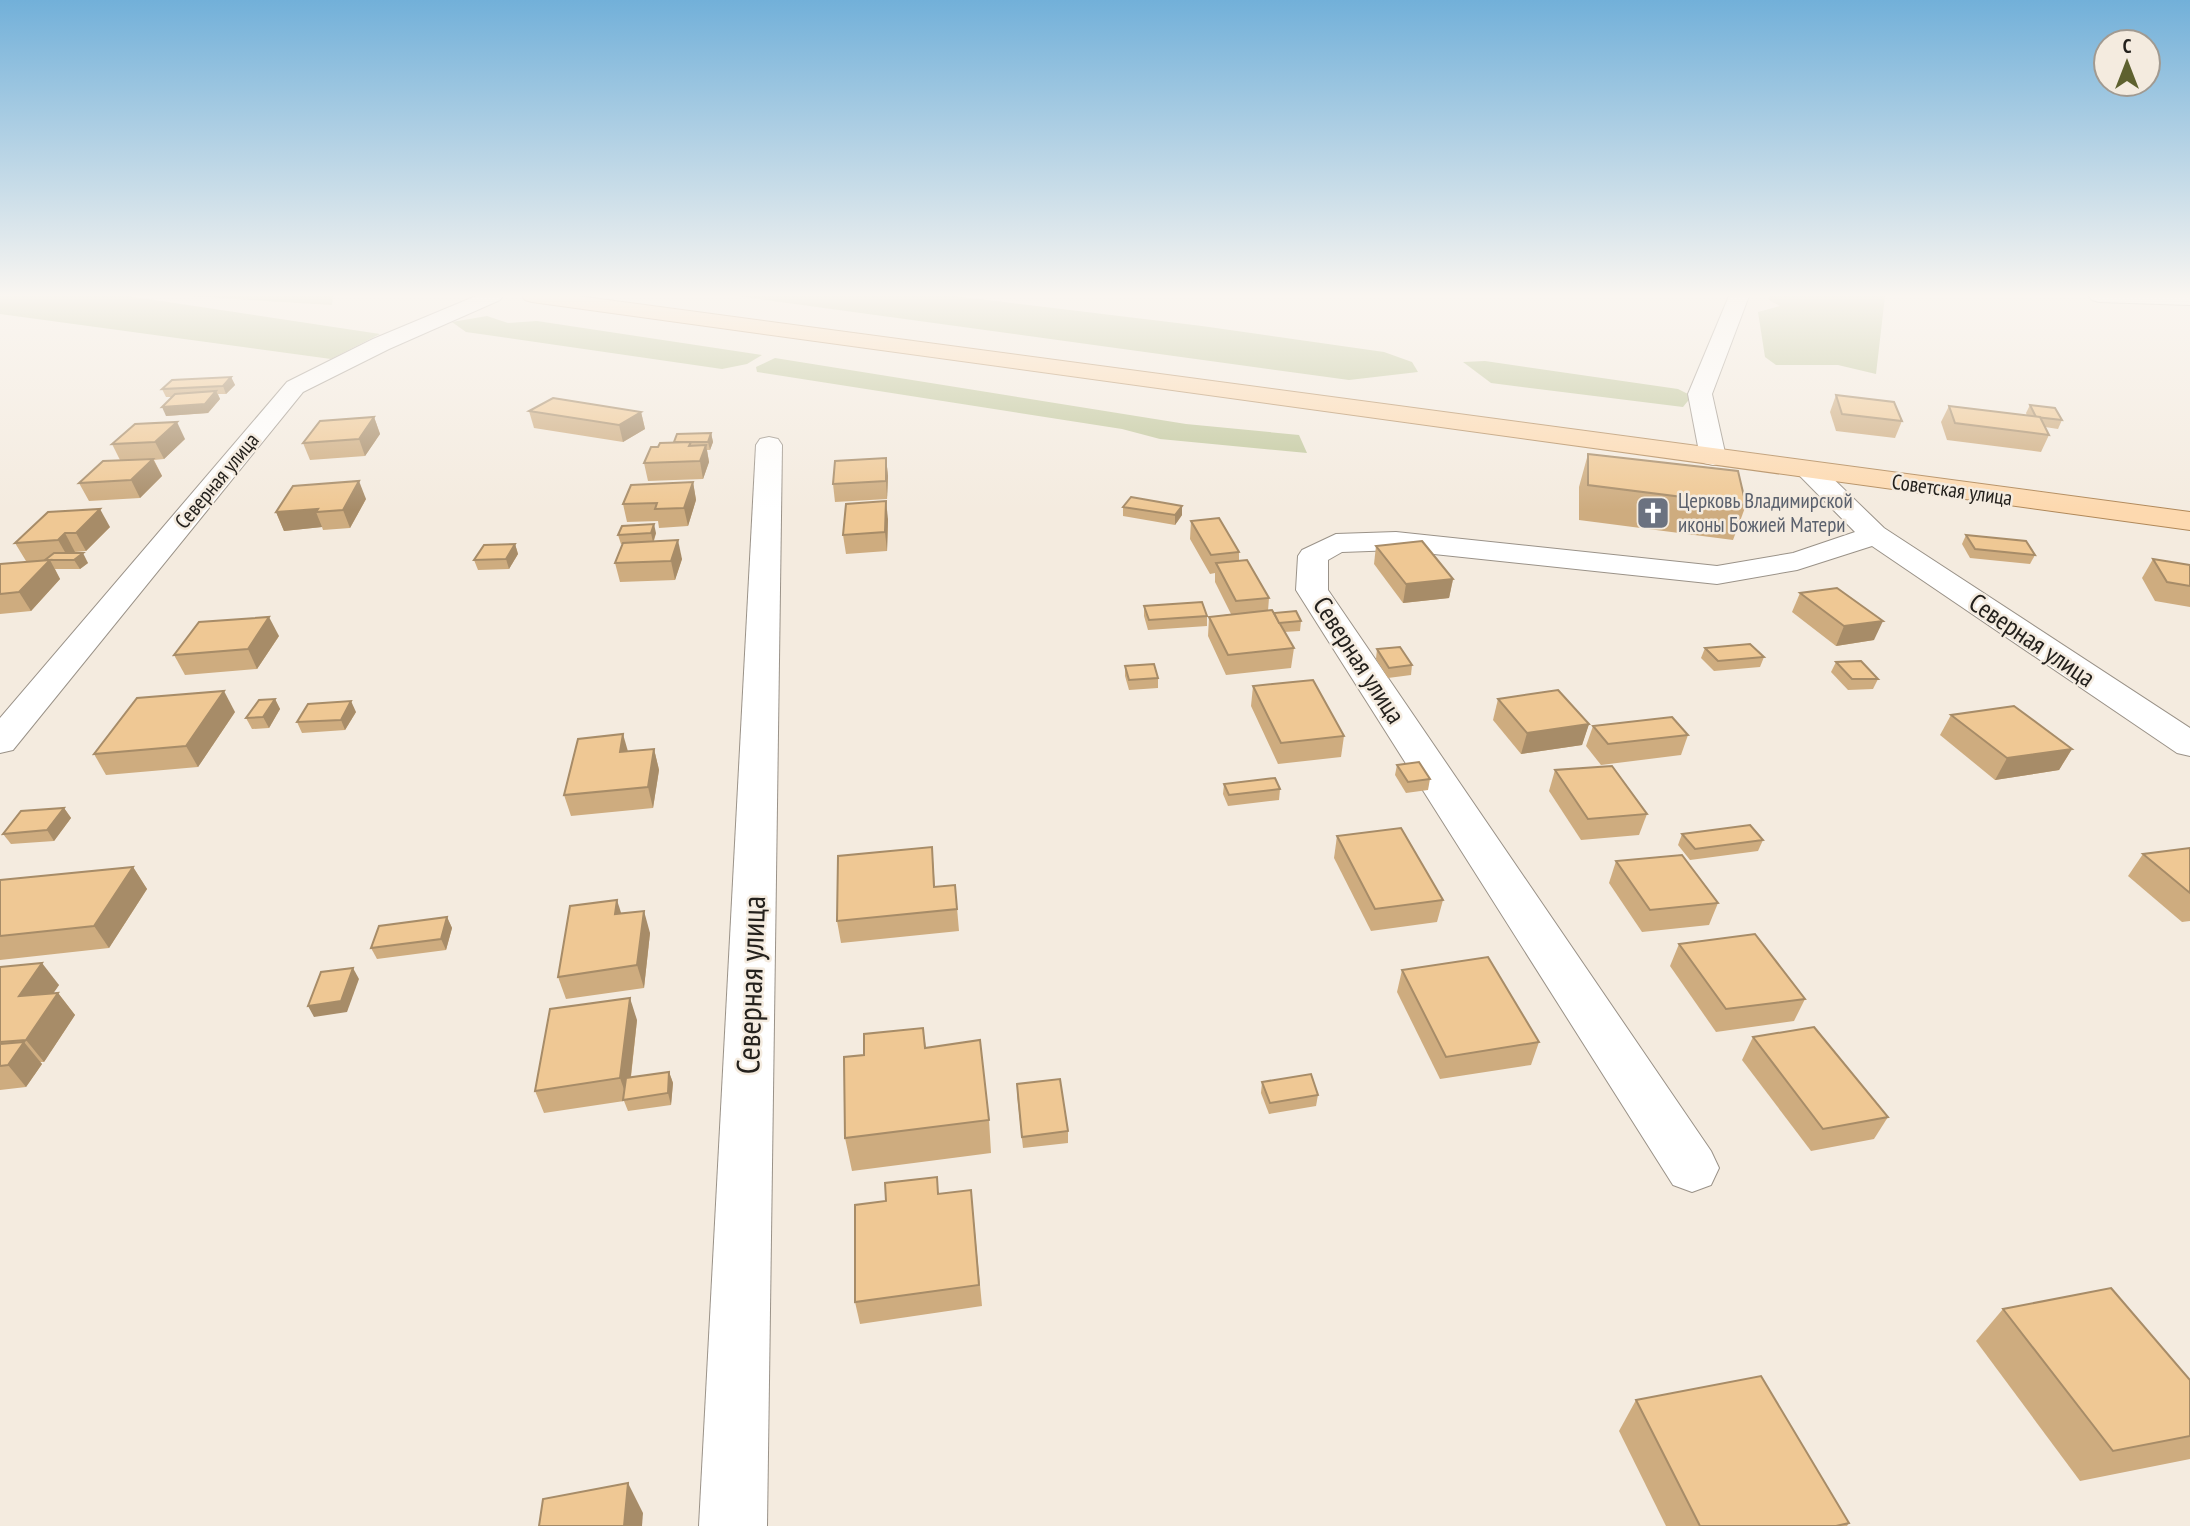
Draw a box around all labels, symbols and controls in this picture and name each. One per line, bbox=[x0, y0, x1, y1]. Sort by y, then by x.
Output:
north arrow bbox=[2092, 28, 2162, 98]
text: С bbox=[2123, 34, 2132, 58]
street label: Северная улица bbox=[169, 427, 265, 534]
street label: Советская улица bbox=[1890, 468, 2014, 511]
place label: Церковь Владимирской иконы Божией Матери bbox=[1678, 487, 1853, 538]
church icon: Церковь Владимирской иконы Божией Матери bbox=[1634, 494, 1672, 532]
street label: Северная улица bbox=[1963, 585, 2102, 694]
street label: Северная улица bbox=[1306, 590, 1413, 729]
street label: Северная улица bbox=[726, 895, 774, 1075]

